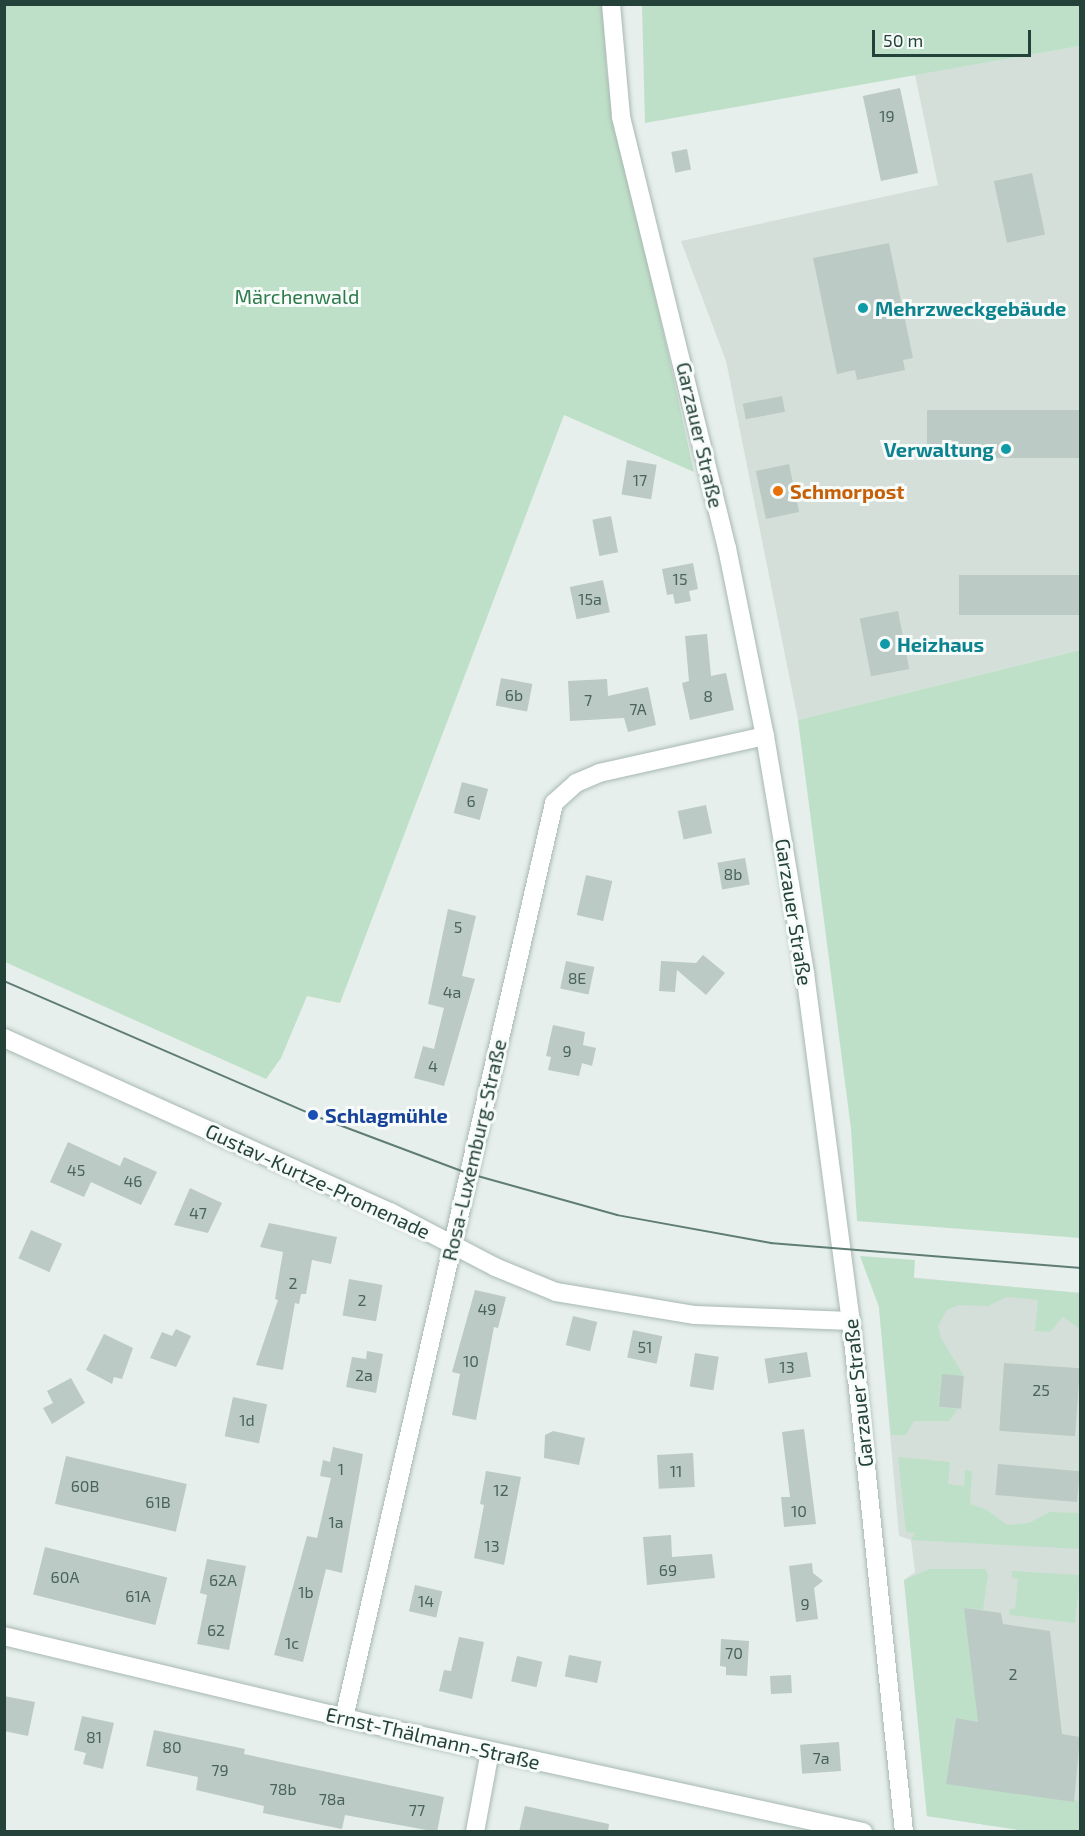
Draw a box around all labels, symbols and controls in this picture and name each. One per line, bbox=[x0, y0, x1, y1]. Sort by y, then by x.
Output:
scale bar bbox=[875, 18, 1034, 56]
text: 50 m bbox=[883, 29, 923, 51]
house number: 19 bbox=[879, 106, 895, 126]
park label: Märchenwald bbox=[235, 284, 359, 308]
place label: Mehrzweckgebäude bbox=[875, 296, 1066, 320]
marker: Mehrzweckgebäude bbox=[856, 301, 870, 315]
street label: Garzauer Straße bbox=[672, 360, 728, 510]
place label: Verwaltung bbox=[884, 437, 994, 461]
marker: Verwaltung bbox=[999, 442, 1013, 456]
house number: 17 bbox=[633, 470, 647, 490]
place label: Schmorpost bbox=[790, 479, 904, 503]
marker: Schmorpost bbox=[771, 484, 785, 498]
house number: 15 bbox=[673, 569, 687, 589]
house number: 15a bbox=[578, 589, 602, 609]
place label: Heizhaus bbox=[897, 632, 984, 656]
marker: Heizhaus bbox=[878, 637, 892, 651]
house number: 6b bbox=[505, 685, 523, 705]
house number: 8 bbox=[703, 686, 713, 706]
house number: 7 bbox=[584, 690, 592, 710]
house number: 7A bbox=[629, 699, 647, 719]
house number: 6 bbox=[466, 791, 476, 811]
street label: Garzauer Straße bbox=[770, 836, 818, 988]
house number: 8b bbox=[724, 864, 742, 884]
house number: 5 bbox=[454, 917, 462, 937]
house number: 8E bbox=[568, 968, 586, 988]
house number: 4a bbox=[443, 982, 461, 1002]
street label: Rosa-Luxemburg-Straße bbox=[437, 1037, 511, 1263]
house number: 9 bbox=[562, 1041, 572, 1061]
house number: 4 bbox=[428, 1056, 438, 1076]
place label: Schlagmühle bbox=[325, 1103, 448, 1127]
marker: Schlagmühle bbox=[306, 1108, 320, 1122]
street label: Gustav-Kurtze-Promenade bbox=[202, 1118, 434, 1244]
house number: 45 bbox=[67, 1160, 85, 1180]
house number: 46 bbox=[124, 1171, 142, 1191]
house number: 47 bbox=[189, 1203, 207, 1223]
house number: 2 bbox=[289, 1273, 297, 1293]
house number: 2 bbox=[358, 1290, 366, 1310]
house number: 49 bbox=[478, 1299, 496, 1319]
street label: Garzauer Straße bbox=[838, 1317, 878, 1469]
house number: 51 bbox=[638, 1337, 652, 1357]
house number: 10 bbox=[463, 1351, 479, 1371]
house number: 13 bbox=[779, 1357, 795, 1377]
house number: 2a bbox=[355, 1365, 373, 1385]
house number: 25 bbox=[1032, 1380, 1050, 1400]
house number: 1d bbox=[239, 1410, 255, 1430]
house number: 1 bbox=[338, 1459, 344, 1479]
house number: 11 bbox=[670, 1461, 682, 1481]
house number: 60B bbox=[71, 1476, 99, 1496]
house number: 12 bbox=[493, 1480, 509, 1500]
house number: 61B bbox=[145, 1492, 171, 1512]
house number: 10 bbox=[791, 1501, 807, 1521]
house number: 1a bbox=[328, 1512, 344, 1532]
house number: 13 bbox=[484, 1536, 500, 1556]
house number: 69 bbox=[659, 1560, 677, 1580]
house number: 60A bbox=[51, 1567, 79, 1587]
house number: 62A bbox=[209, 1570, 237, 1590]
house number: 1b bbox=[298, 1582, 314, 1602]
house number: 61A bbox=[125, 1586, 151, 1606]
house number: 14 bbox=[418, 1591, 434, 1611]
house number: 9 bbox=[800, 1594, 810, 1614]
house number: 62 bbox=[207, 1620, 225, 1640]
house number: 1c bbox=[285, 1633, 299, 1653]
house number: 70 bbox=[725, 1643, 743, 1663]
house number: 2 bbox=[1009, 1664, 1017, 1684]
street label: Ernst-Thälmann-Straße bbox=[324, 1702, 542, 1774]
house number: 81 bbox=[86, 1727, 102, 1747]
house number: 80 bbox=[162, 1737, 182, 1757]
house number: 7a bbox=[813, 1748, 829, 1768]
house number: 79 bbox=[211, 1760, 229, 1780]
house number: 78b bbox=[269, 1779, 297, 1799]
house number: 78a bbox=[319, 1789, 345, 1809]
house number: 77 bbox=[409, 1800, 425, 1820]

